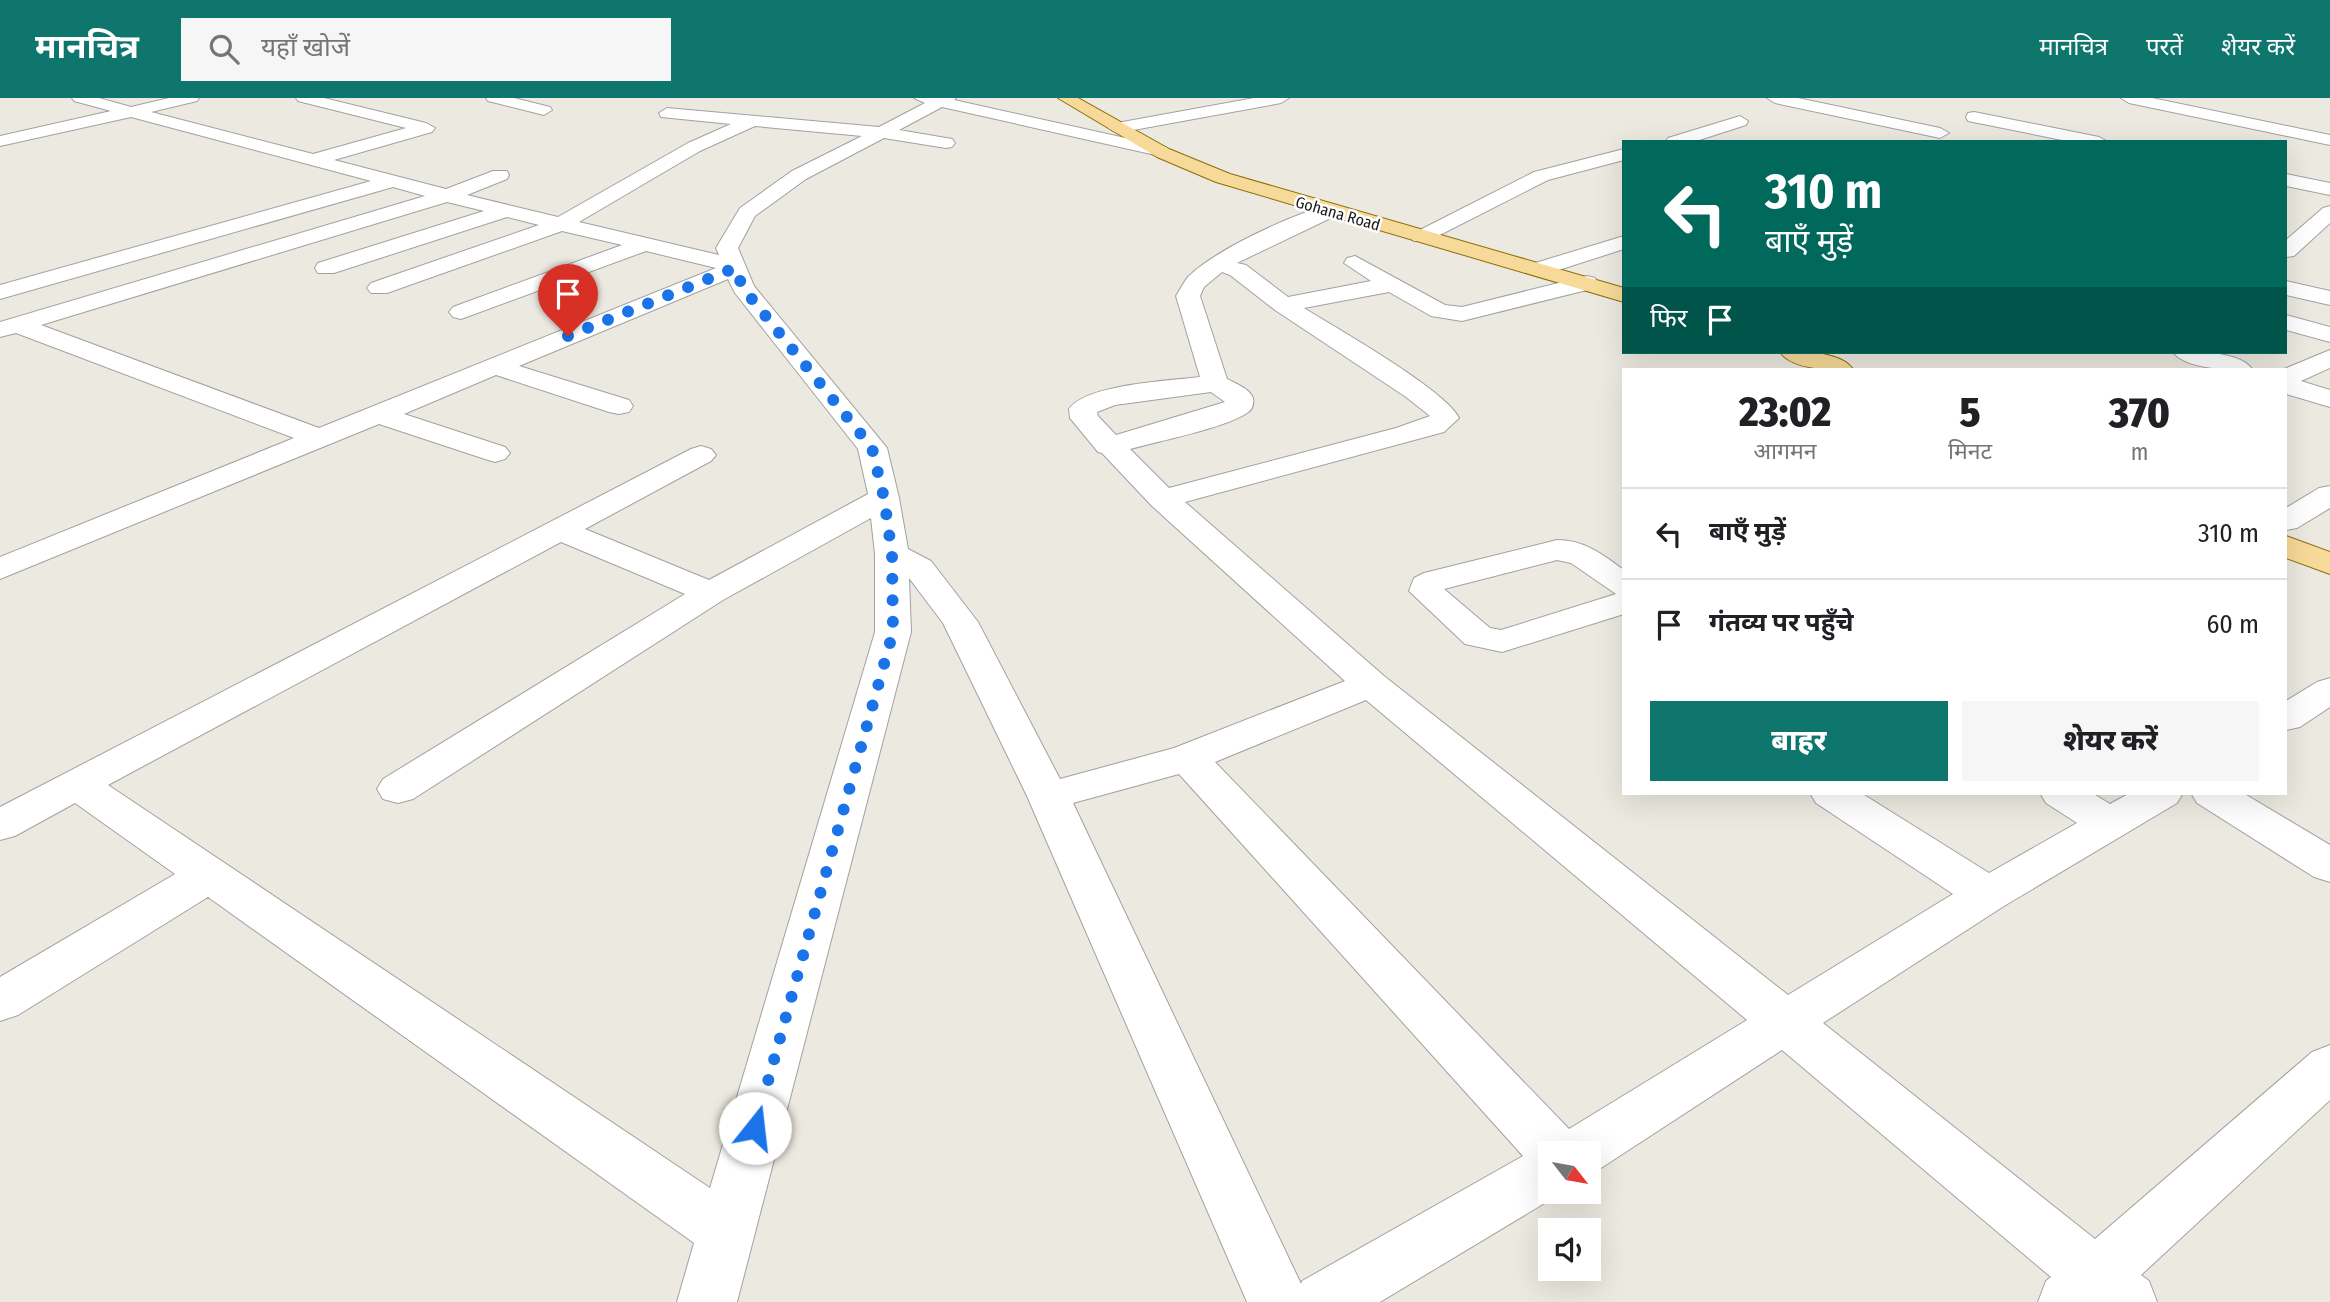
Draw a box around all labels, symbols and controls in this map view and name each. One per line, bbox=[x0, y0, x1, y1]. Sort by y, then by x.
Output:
search box bbox=[181, 18, 671, 81]
text: मानचित्र bbox=[35, 27, 139, 67]
icon: search bbox=[205, 30, 243, 68]
text: यहाँ खोजें bbox=[261, 32, 350, 63]
text: मानचित्र bbox=[2039, 33, 2108, 61]
text: परतें bbox=[2146, 33, 2183, 61]
text: शेयर करें bbox=[2221, 33, 2295, 61]
text: 310 m bbox=[1765, 162, 1882, 221]
icon: left bbox=[1650, 168, 1741, 259]
street label: Gohana Road bbox=[1293, 192, 1382, 235]
text: बाएँ मुड़ें bbox=[1765, 222, 1853, 260]
pin bbox=[538, 264, 598, 336]
icon: arrive bbox=[549, 275, 587, 313]
icon: arrive bbox=[1701, 301, 1739, 339]
text: फिर bbox=[1650, 303, 1687, 334]
text: 23:02 bbox=[1739, 387, 1831, 437]
text: 5 bbox=[1960, 387, 1981, 437]
text: 370 bbox=[2109, 388, 2170, 438]
text: आगमन bbox=[1754, 437, 1817, 465]
text: मिनट bbox=[1948, 437, 1992, 465]
text: m bbox=[2131, 438, 2148, 466]
icon: left bbox=[1650, 515, 1688, 553]
text: बाएँ मुड़ें bbox=[1709, 516, 1786, 547]
text: 310 m bbox=[2198, 518, 2259, 549]
icon: arrive bbox=[1650, 606, 1688, 644]
text: गंतव्य पर पहुँचे bbox=[1709, 607, 1853, 638]
text: 60 m bbox=[2206, 609, 2259, 640]
button: बाहर bbox=[1650, 701, 1948, 781]
button: शेयर करें bbox=[1962, 701, 2259, 781]
position arrow bbox=[718, 1091, 792, 1165]
north arrow bbox=[1538, 1141, 1601, 1204]
map controls bbox=[1538, 1141, 1601, 1281]
button: sound bbox=[1538, 1218, 1601, 1281]

